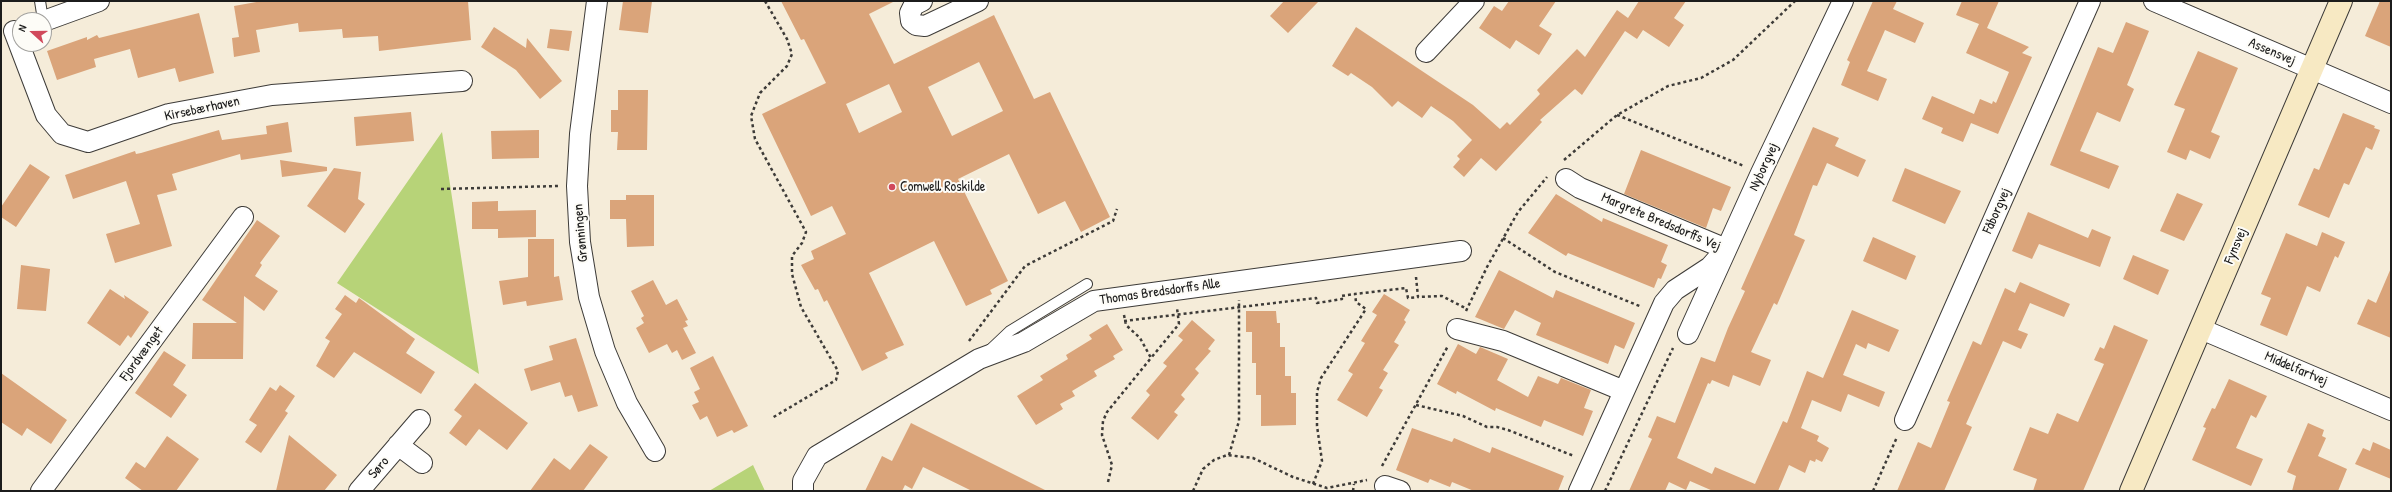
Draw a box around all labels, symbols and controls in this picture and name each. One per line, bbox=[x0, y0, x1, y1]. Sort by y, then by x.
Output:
north arrow bbox=[12, 12, 52, 52]
text: N bbox=[14, 23, 29, 33]
street label: Assensvej bbox=[2246, 35, 2298, 69]
street label: Kirsebærhaven bbox=[163, 93, 241, 125]
street label: Nyborgvej bbox=[1746, 140, 1782, 194]
place label: Comwell Roskilde bbox=[900, 179, 985, 195]
marker: Comwell Roskilde bbox=[887, 182, 897, 192]
street label: Fåborgvej bbox=[1980, 186, 2014, 236]
street label: Margrete Bredsdorffs Vej bbox=[1599, 189, 1723, 255]
street label: Grønningen bbox=[570, 203, 592, 263]
street label: Fynsvej bbox=[2221, 226, 2251, 266]
street label: Thomas Bredsdorffs Alle bbox=[1099, 275, 1221, 309]
street label: Fjordvænget bbox=[117, 324, 167, 384]
street label: Middelfartvej bbox=[2262, 348, 2330, 390]
street label: Søro bbox=[365, 454, 393, 482]

